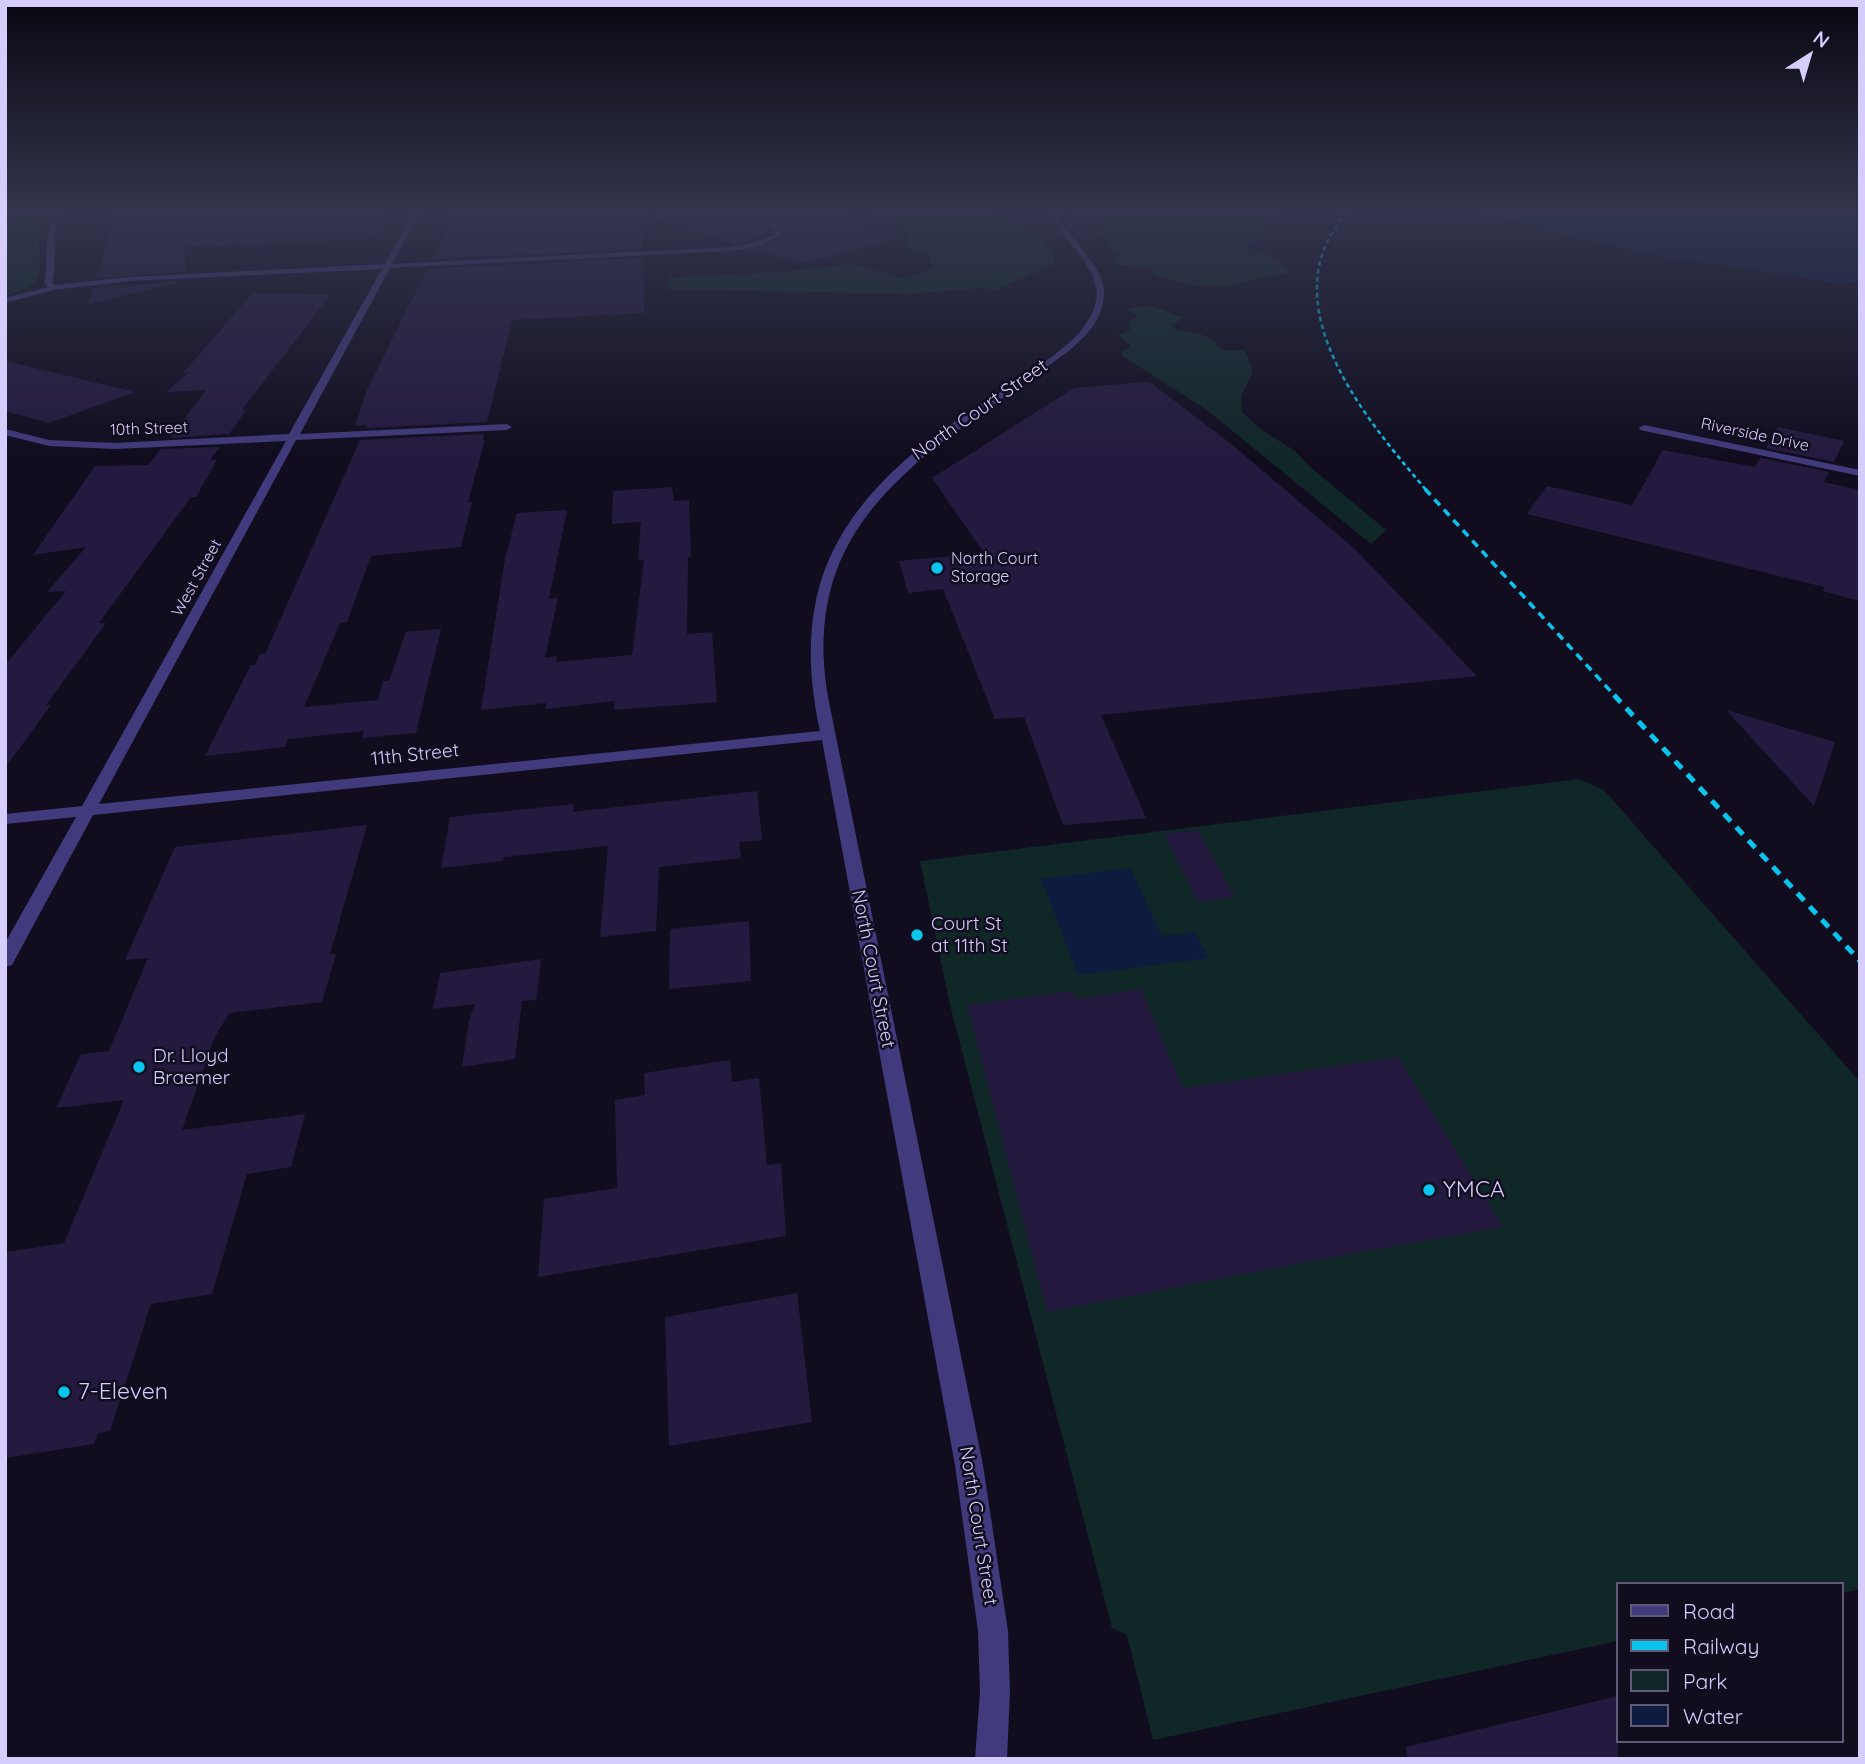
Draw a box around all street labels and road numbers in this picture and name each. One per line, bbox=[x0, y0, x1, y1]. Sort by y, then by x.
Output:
street label: North Court Street bbox=[908, 355, 1052, 465]
street label: Riverside Drive bbox=[1699, 414, 1811, 456]
street label: 10th Street bbox=[110, 418, 188, 440]
street label: West Street bbox=[168, 536, 226, 620]
street label: 11th Street bbox=[370, 739, 460, 771]
street label: North Court Street bbox=[846, 888, 900, 1050]
street label: North Court Street bbox=[954, 1445, 1002, 1607]

